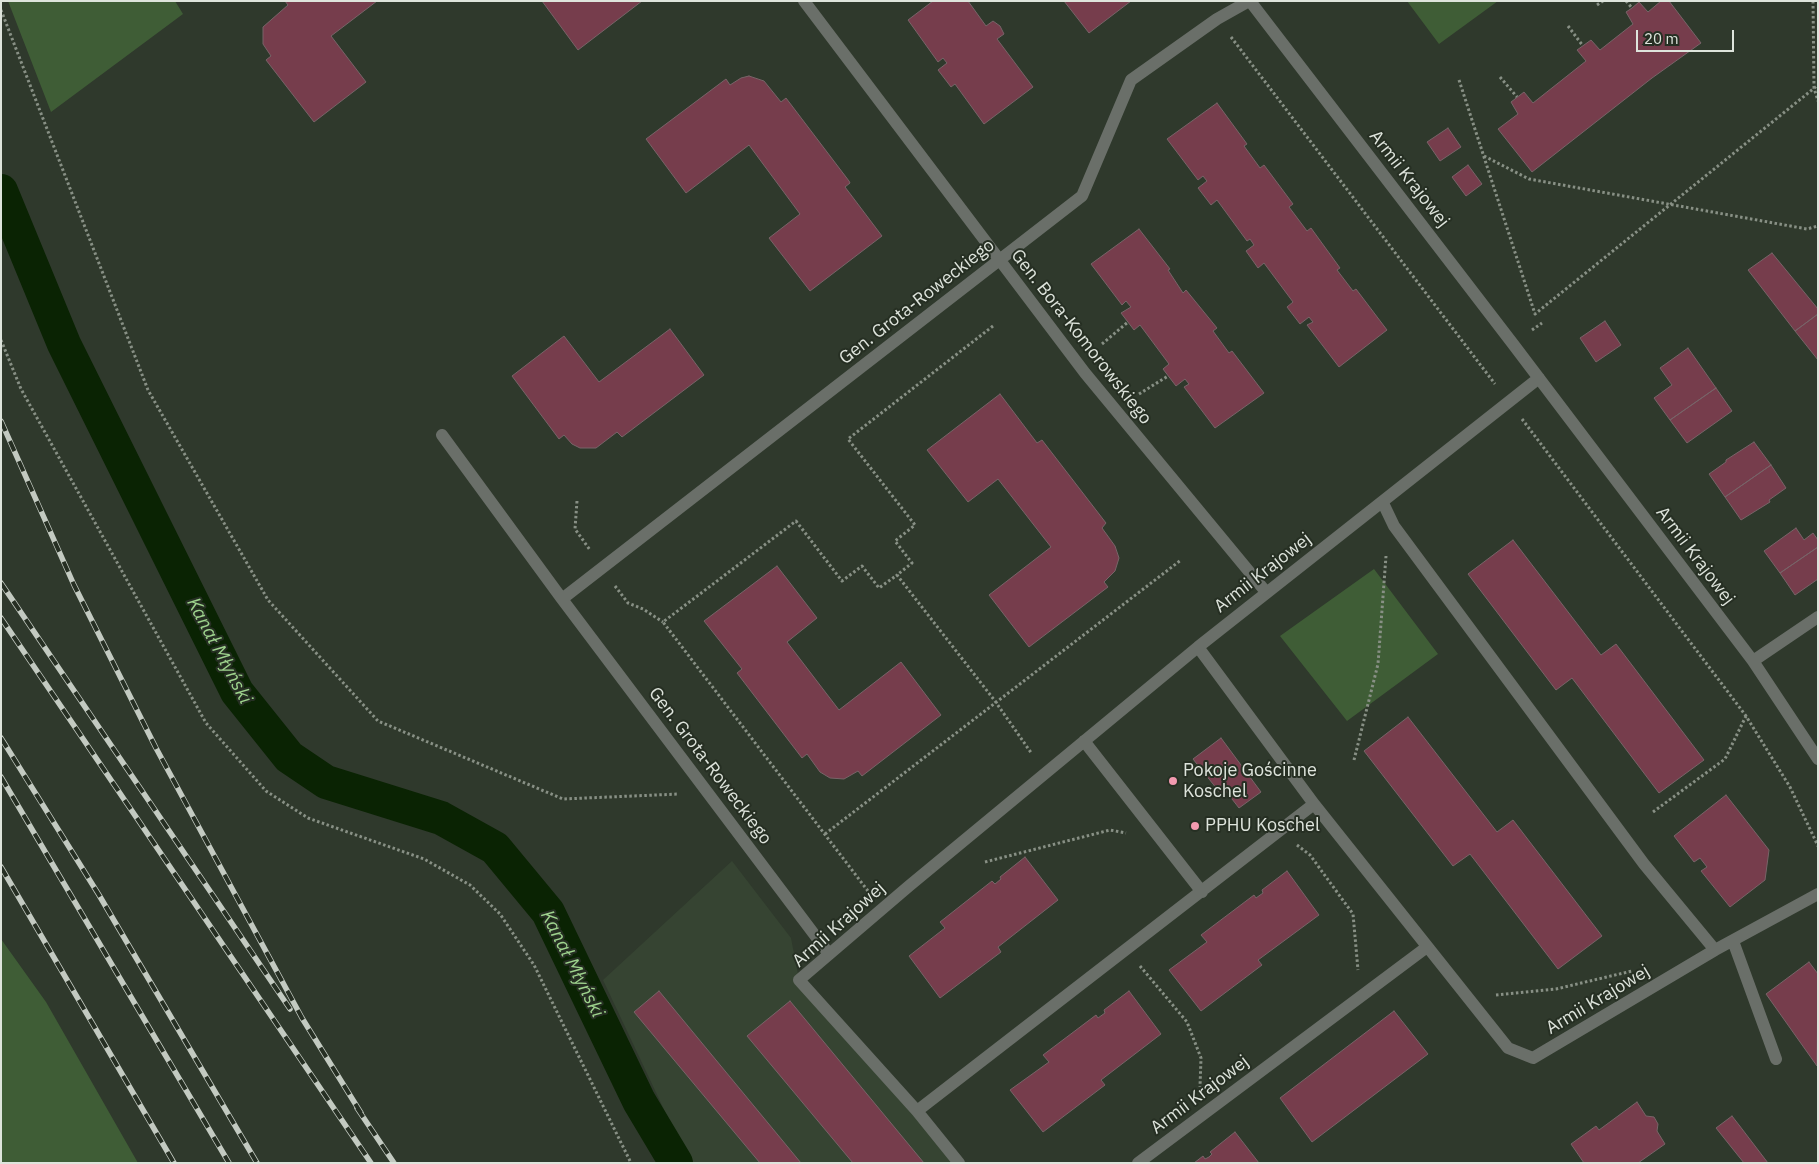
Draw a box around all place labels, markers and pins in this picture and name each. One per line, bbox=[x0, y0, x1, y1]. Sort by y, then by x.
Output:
place label: Pokoje Gościnne Koschel bbox=[1183, 760, 1317, 802]
marker: Pokoje Gościnne Koschel bbox=[1167, 775, 1179, 787]
place label: PPHU Koschel bbox=[1205, 815, 1320, 837]
marker: PPHU Koschel bbox=[1189, 820, 1201, 832]

